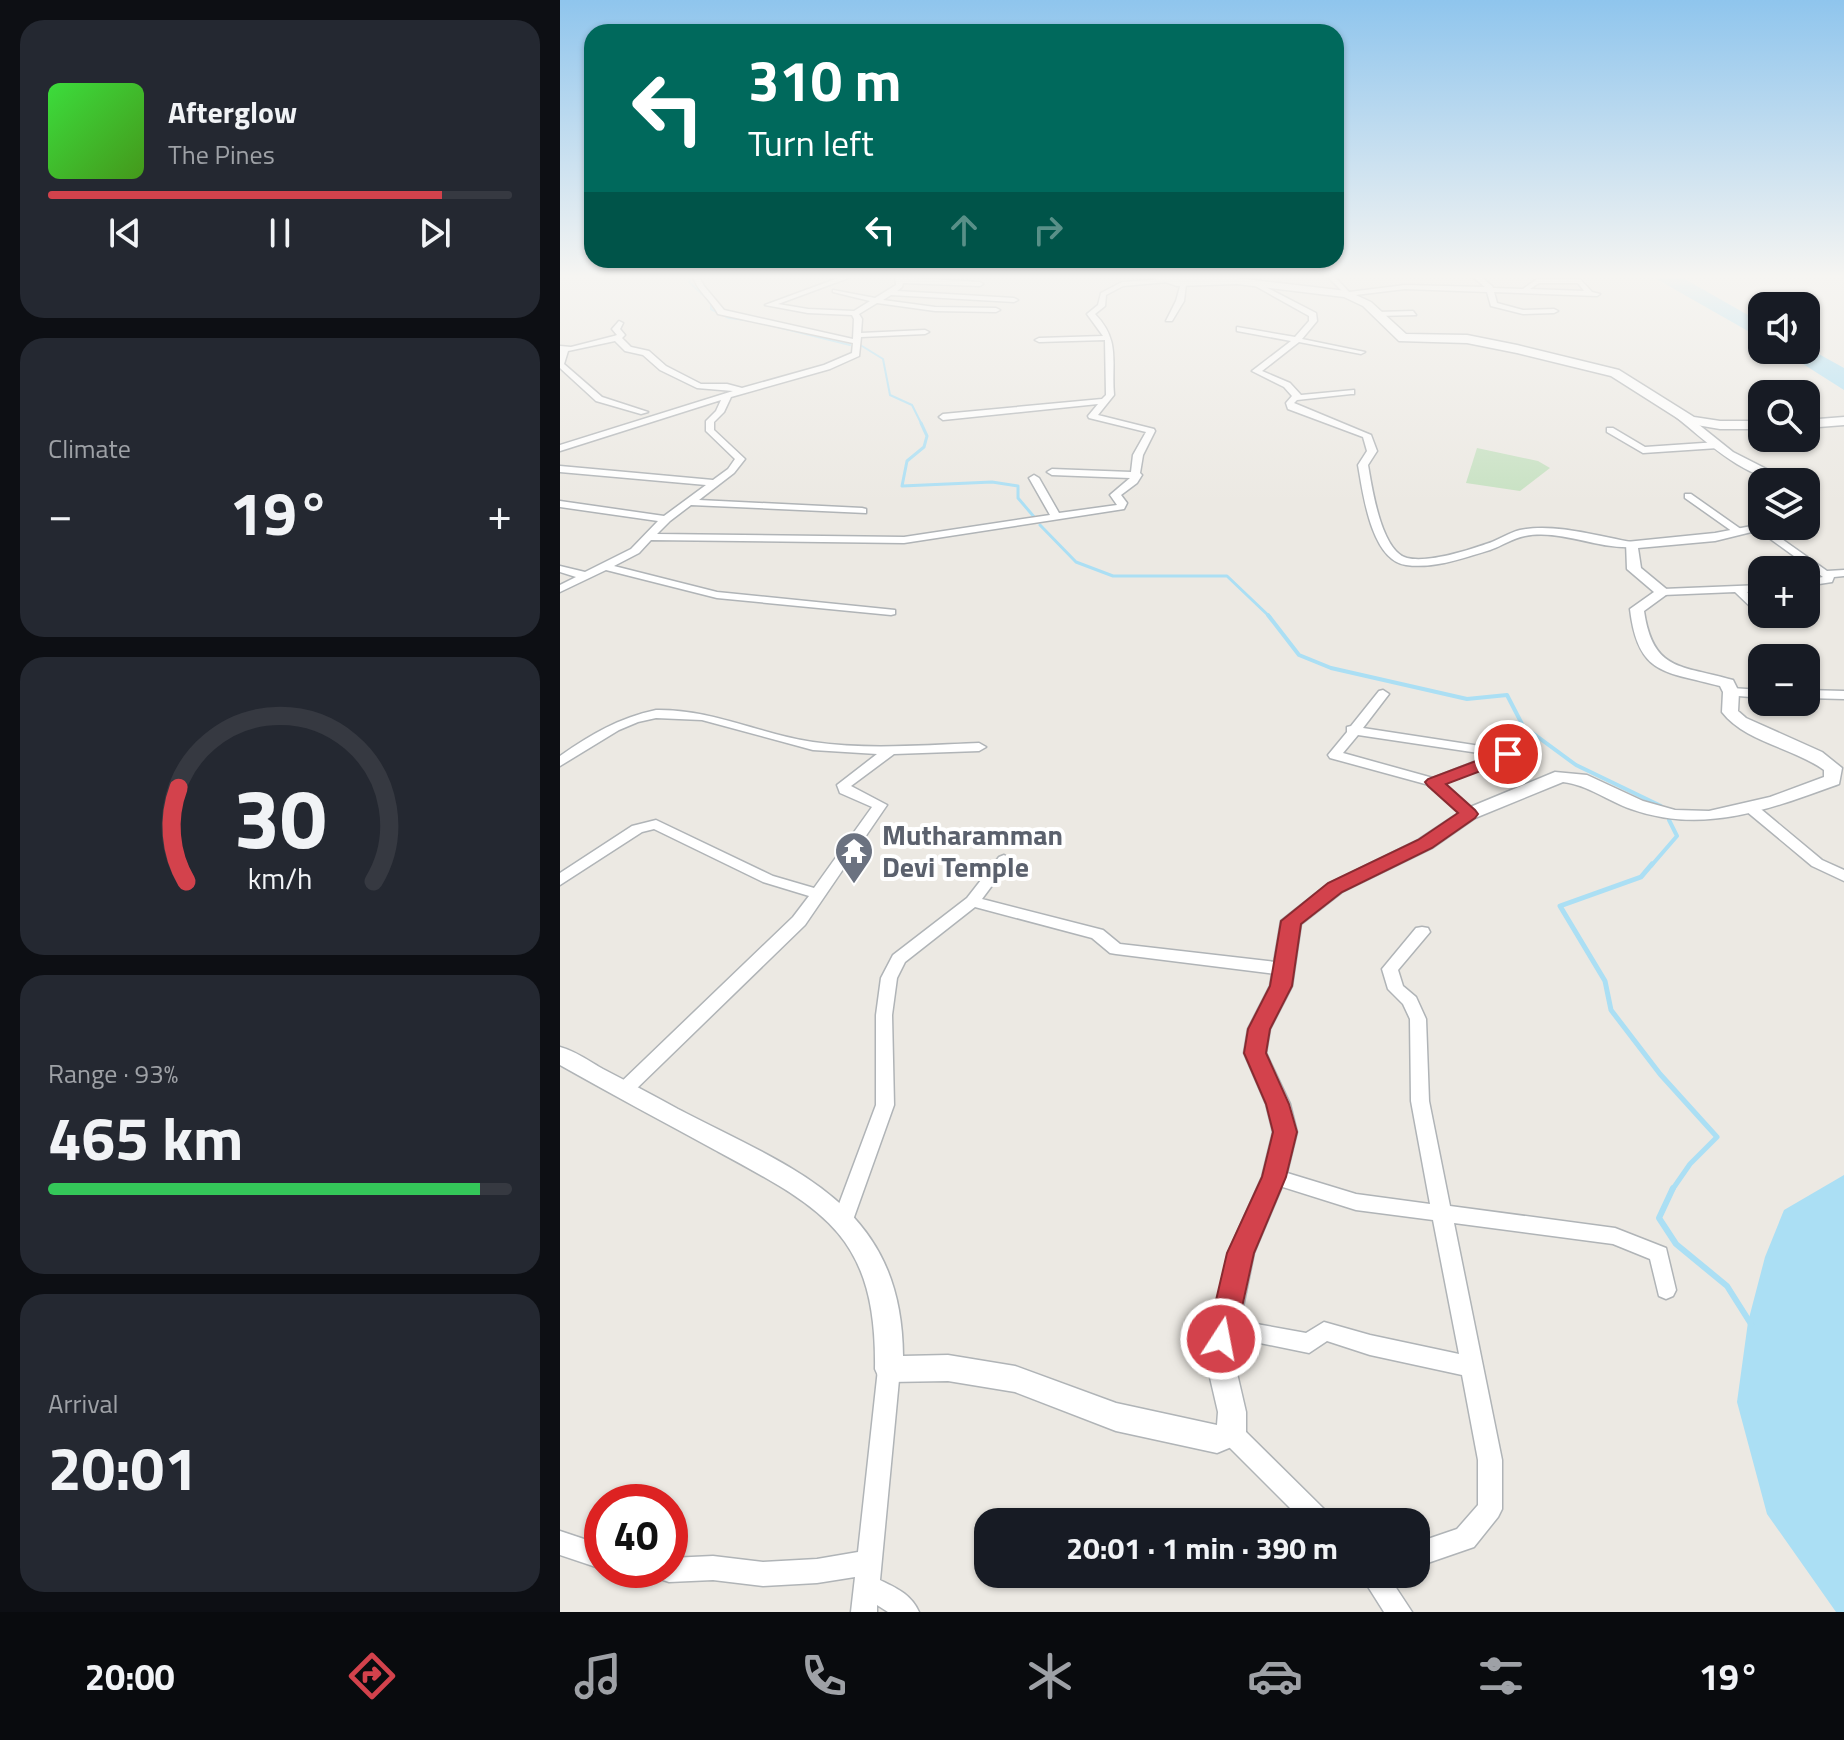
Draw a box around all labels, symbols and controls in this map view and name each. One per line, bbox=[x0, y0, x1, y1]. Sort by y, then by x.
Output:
text: 310 m bbox=[748, 38, 901, 123]
icon: left bbox=[616, 56, 720, 160]
text: Afterglow bbox=[168, 89, 297, 135]
text: Turn left bbox=[748, 115, 874, 170]
text: The Pines bbox=[168, 135, 275, 174]
icon: left bbox=[858, 208, 902, 252]
icon: ahead bbox=[942, 208, 986, 252]
icon: right bbox=[1026, 208, 1070, 252]
icon: previous bbox=[103, 211, 147, 255]
icon: pause bbox=[258, 211, 302, 255]
icon: next bbox=[413, 211, 457, 255]
map controls bbox=[1748, 292, 1820, 716]
button: sound bbox=[1748, 292, 1820, 364]
button: search bbox=[1748, 380, 1820, 452]
text: Climate bbox=[48, 429, 131, 468]
text: 19° bbox=[230, 467, 330, 558]
button: layers bbox=[1748, 468, 1820, 540]
text: − bbox=[48, 480, 73, 547]
text: + bbox=[487, 480, 512, 547]
button: + bbox=[1748, 556, 1820, 628]
button: − bbox=[1748, 644, 1820, 716]
pin bbox=[1474, 720, 1542, 788]
icon: arrive bbox=[1486, 732, 1530, 776]
text: 30 bbox=[233, 754, 327, 880]
place label: Mutharamman Devi Temple bbox=[882, 813, 1063, 888]
temple icon: Mutharamman Devi Temple bbox=[833, 830, 875, 885]
text: km/h bbox=[248, 857, 312, 900]
text: Range · 93% bbox=[48, 1054, 178, 1093]
text: 465 km bbox=[48, 1092, 243, 1183]
position arrow bbox=[1179, 1297, 1263, 1381]
text: Arrival bbox=[48, 1384, 119, 1423]
text: 20:01 bbox=[48, 1422, 198, 1513]
speed limit sign: 40 bbox=[584, 1484, 688, 1588]
text: 20:01 · 1 min · 390 m bbox=[1066, 1525, 1338, 1571]
icon: directions bbox=[344, 1648, 400, 1704]
icon: music bbox=[570, 1648, 626, 1704]
icon: phone bbox=[796, 1648, 852, 1704]
icon: climate bbox=[1022, 1648, 1078, 1704]
icon: car bbox=[1247, 1648, 1303, 1704]
icon: filters bbox=[1473, 1648, 1529, 1704]
text: 20:00 bbox=[85, 1649, 175, 1704]
text: 19° bbox=[1699, 1649, 1759, 1704]

